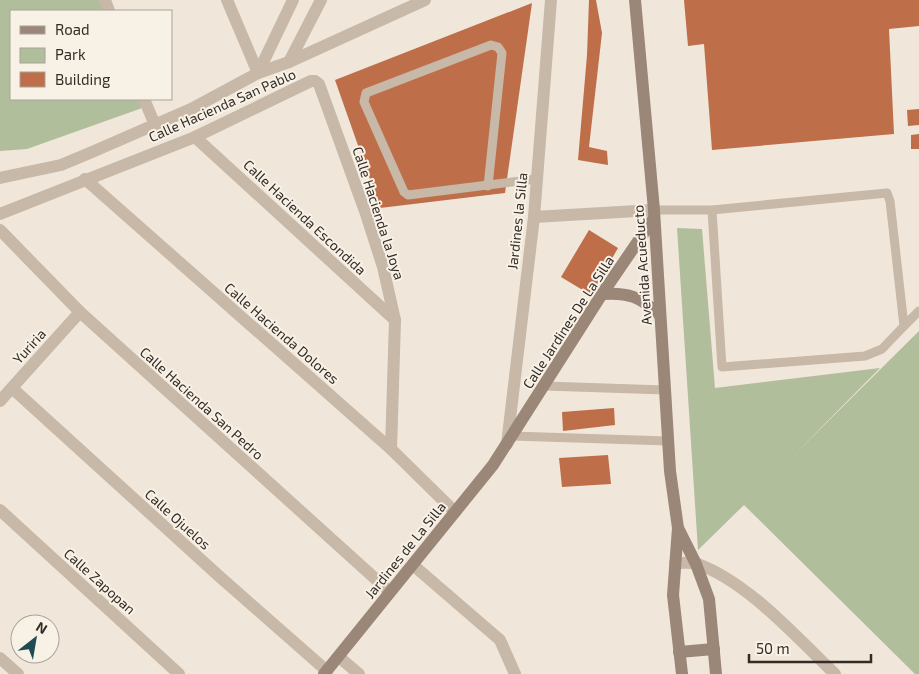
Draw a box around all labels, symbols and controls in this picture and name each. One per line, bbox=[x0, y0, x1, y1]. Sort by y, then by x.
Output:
legend bbox=[10, 10, 172, 100]
text: Road bbox=[55, 20, 90, 38]
text: Park bbox=[55, 45, 86, 63]
street label: Calle Hacienda San Pablo bbox=[146, 65, 298, 145]
text: Building bbox=[55, 70, 111, 88]
street label: Calle Hacienda la Joya bbox=[349, 144, 409, 282]
street label: Calle Hacienda Escondida bbox=[240, 156, 370, 278]
street label: Jardines la Silla bbox=[503, 172, 531, 270]
street label: Avenida Acueducto bbox=[629, 204, 655, 326]
street label: Calle Jardines De La Silla bbox=[519, 252, 617, 392]
street label: Calle Hacienda Dolores bbox=[221, 279, 343, 387]
street label: Yuriria bbox=[9, 325, 49, 367]
street label: Calle Hacienda San Pedro bbox=[137, 343, 267, 463]
street label: Calle Ojuelos bbox=[142, 485, 214, 553]
street label: Jardines de La Silla bbox=[361, 498, 449, 602]
street label: Calle Zapopan bbox=[61, 544, 139, 618]
north arrow bbox=[10, 614, 60, 664]
text: N bbox=[33, 618, 51, 637]
scale bar bbox=[749, 632, 872, 664]
text: 50 m bbox=[756, 639, 790, 657]

